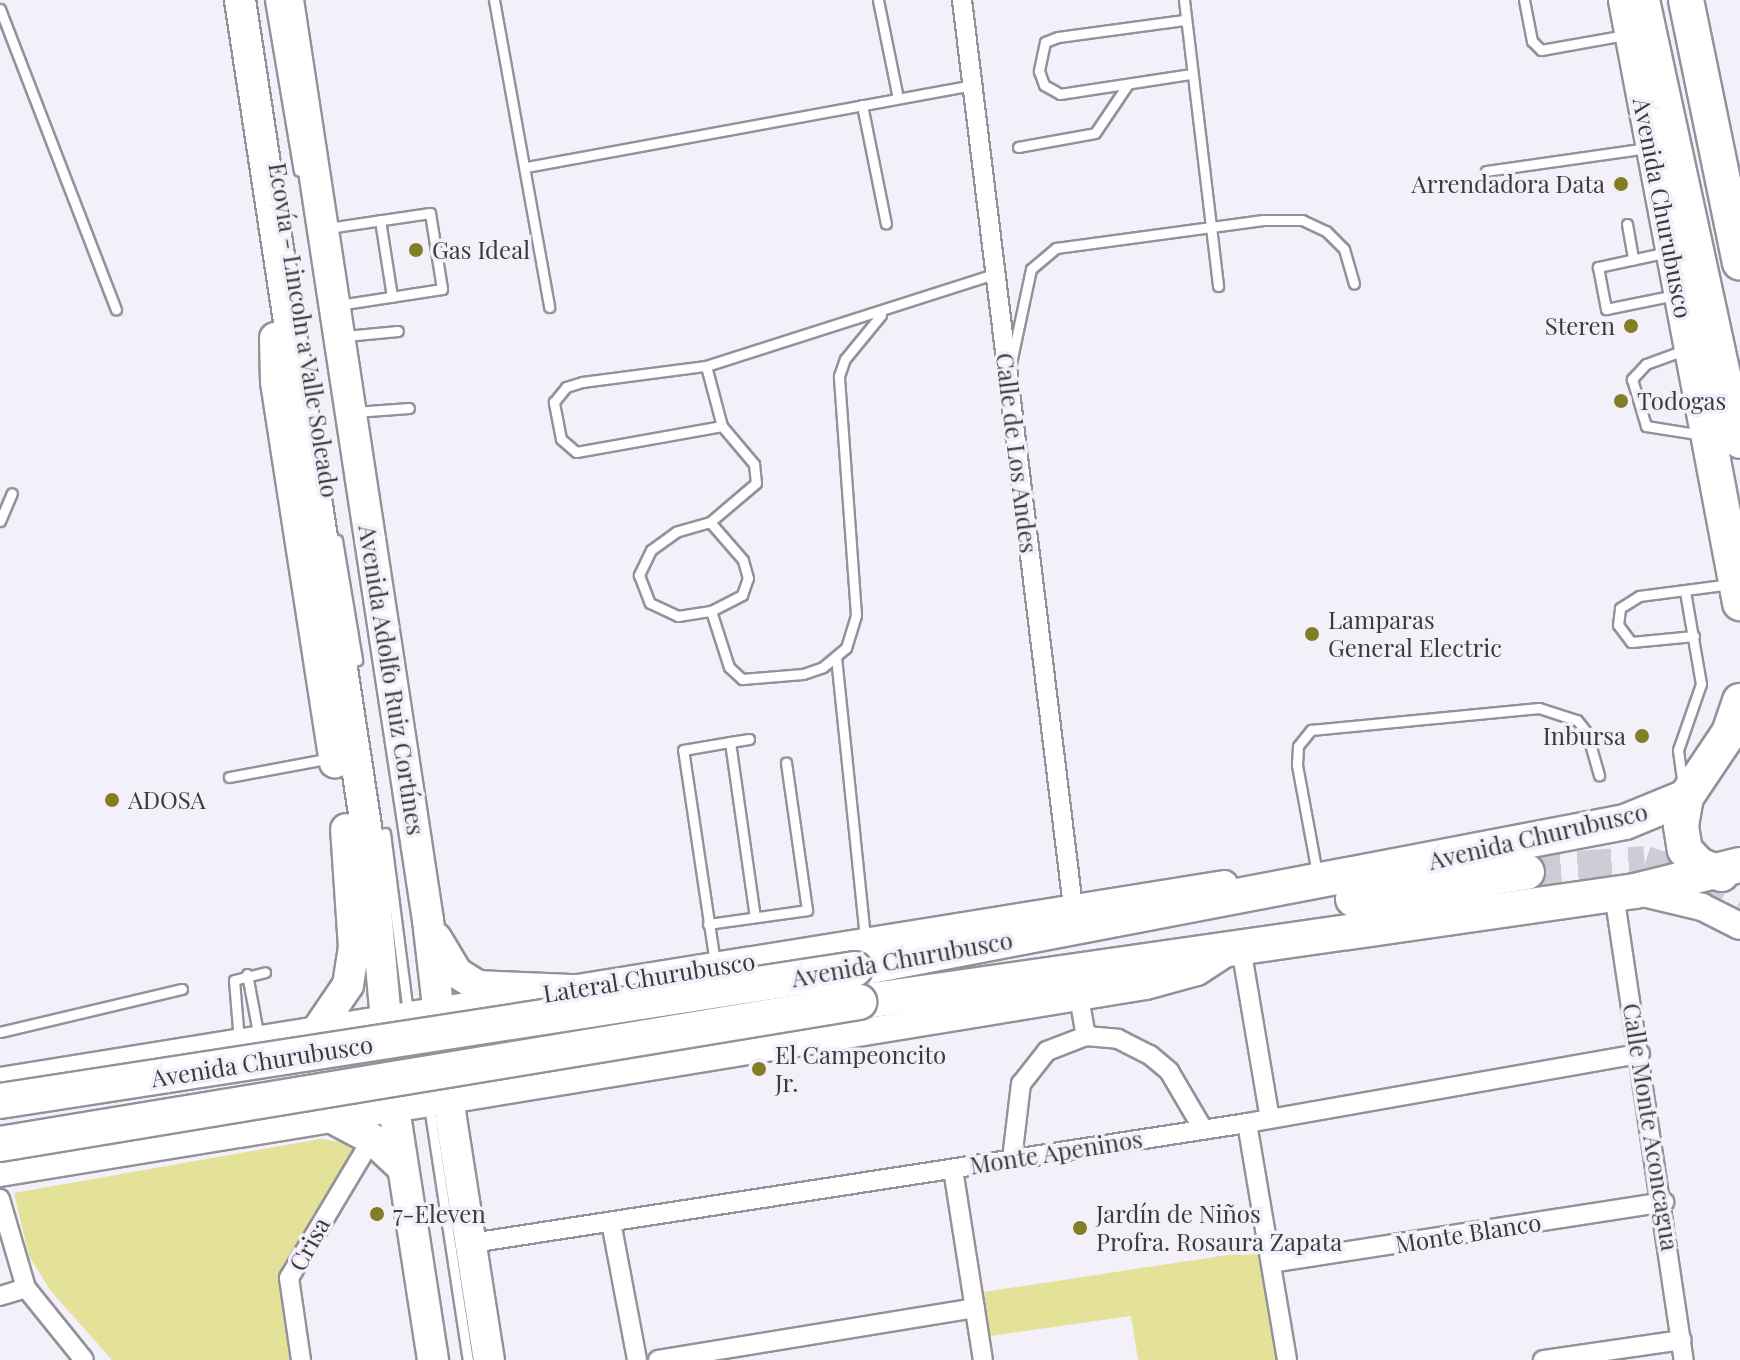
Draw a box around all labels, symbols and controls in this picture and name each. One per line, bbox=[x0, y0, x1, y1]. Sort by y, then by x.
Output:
street label: Avenida Churubusco bbox=[1627, 95, 1699, 321]
street label: Ecovía - Lincoln a Valle Soleado bbox=[263, 160, 345, 500]
place label: Arrendadora Data bbox=[1411, 170, 1605, 198]
marker: Arrendadora Data bbox=[1612, 175, 1630, 193]
place label: Gas Ideal bbox=[432, 236, 530, 264]
marker: Gas Ideal bbox=[407, 241, 425, 259]
place label: Steren bbox=[1545, 312, 1615, 340]
marker: Steren bbox=[1622, 317, 1640, 335]
street label: Calle de Los Andes bbox=[990, 351, 1044, 555]
place label: Todogas bbox=[1637, 387, 1726, 415]
marker: Todogas bbox=[1612, 392, 1630, 410]
street label: Avenida Adolfo Ruiz Cortínes bbox=[353, 522, 431, 838]
place label: Lamparas General Electric bbox=[1328, 606, 1502, 662]
marker: Lamparas General Electric bbox=[1303, 625, 1321, 643]
place label: Inbursa bbox=[1543, 722, 1626, 750]
marker: Inbursa bbox=[1633, 727, 1651, 745]
place label: ADOSA bbox=[128, 786, 206, 814]
marker: ADOSA bbox=[103, 791, 121, 809]
street label: Avenida Churubusco bbox=[1426, 797, 1650, 875]
street label: Avenida Churubusco bbox=[789, 925, 1015, 993]
street label: Lateral Churubusco bbox=[541, 946, 757, 1008]
street label: Calle Monte Aconcagua bbox=[1617, 1001, 1685, 1253]
street label: Avenida Churubusco bbox=[149, 1029, 375, 1093]
place label: El Campeoncito Jr. bbox=[775, 1041, 946, 1097]
marker: El Campeoncito Jr. bbox=[750, 1060, 768, 1078]
street label: Monte Apeninos bbox=[967, 1124, 1145, 1180]
place label: 7-Eleven bbox=[393, 1200, 486, 1228]
place label: Jardín de Niños Profra. Rosaura Zapata bbox=[1096, 1200, 1343, 1256]
marker: 7-Eleven bbox=[368, 1205, 386, 1223]
street label: Monte Blanco bbox=[1393, 1207, 1543, 1259]
street label: Crisa bbox=[283, 1212, 335, 1276]
marker: Jardín de Niños Profra. Rosaura Zapata bbox=[1071, 1219, 1089, 1237]

